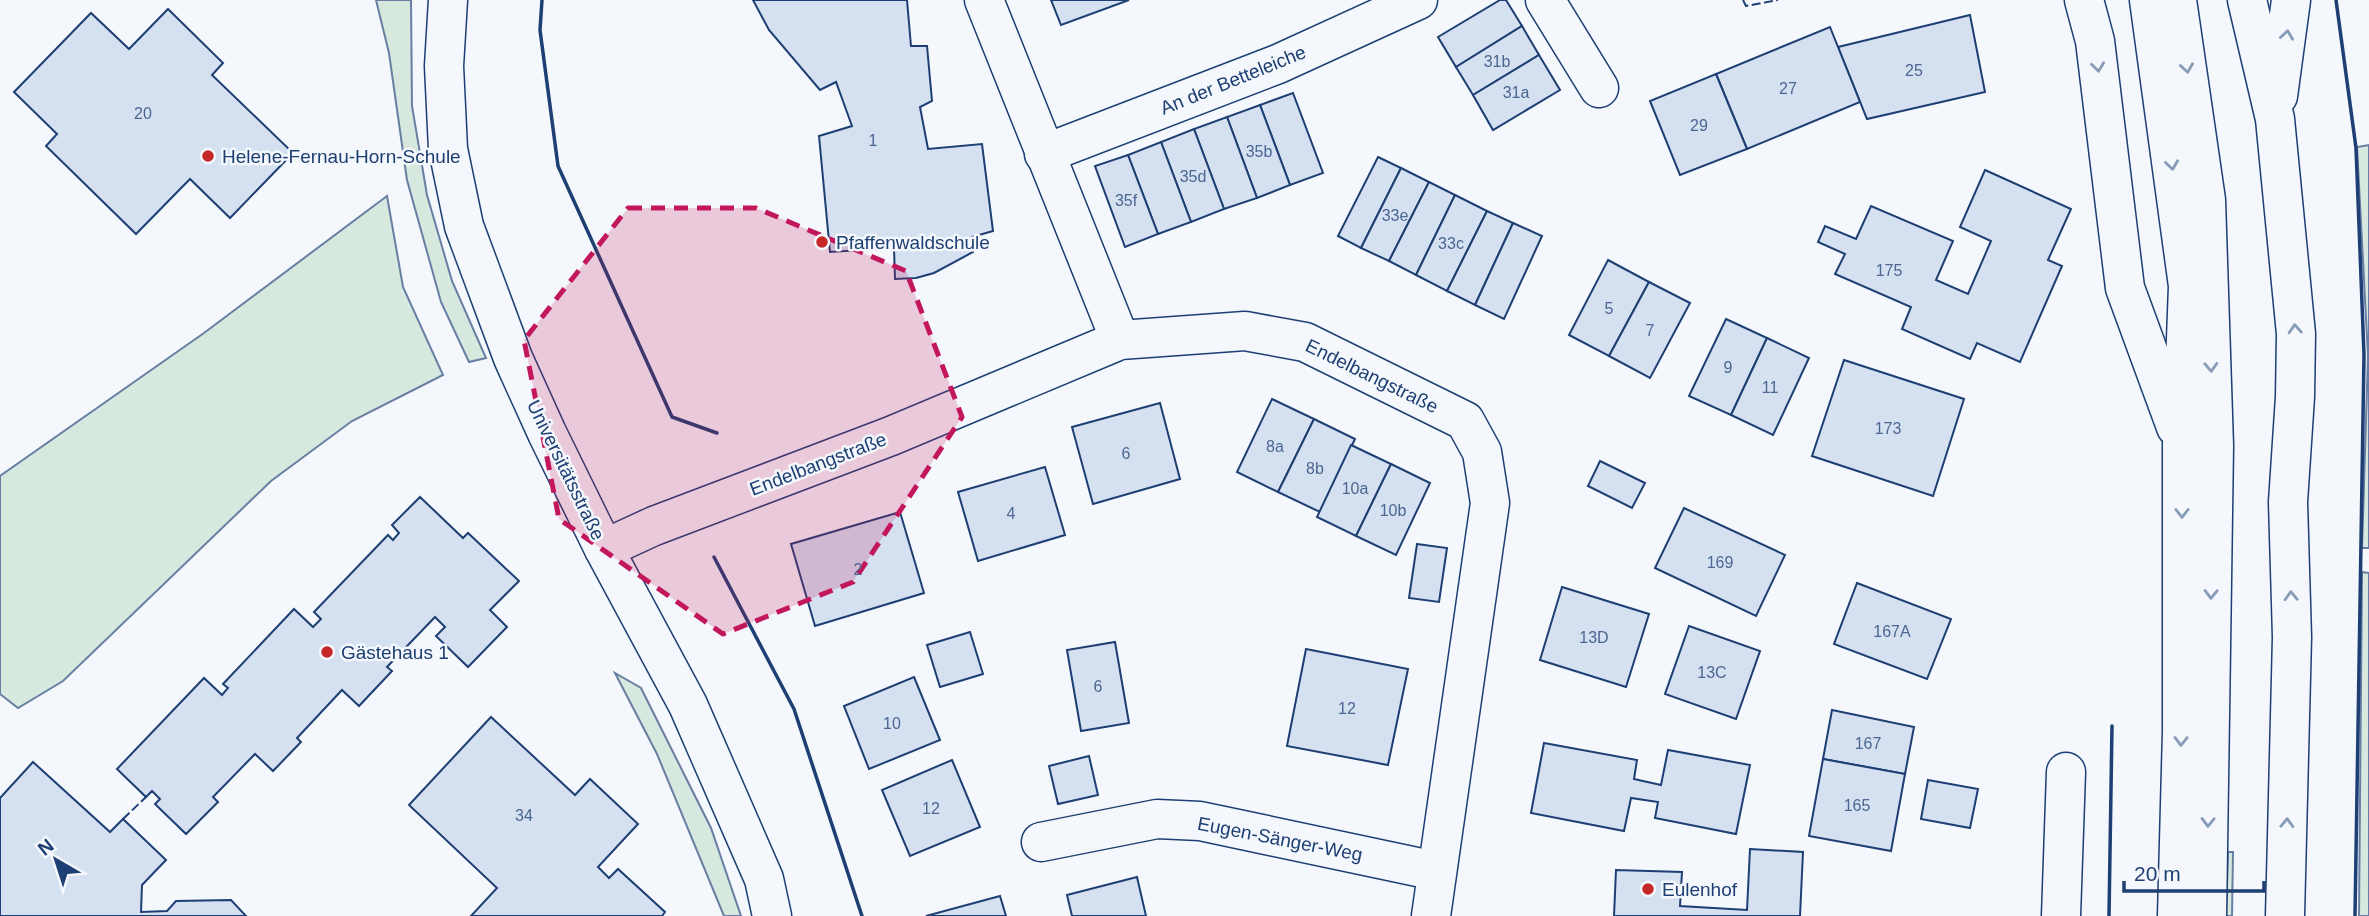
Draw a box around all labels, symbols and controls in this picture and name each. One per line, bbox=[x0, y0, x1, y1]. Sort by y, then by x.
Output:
one-way arrow bbox=[2279, 29, 2294, 41]
street label: An der Betteleiche bbox=[1157, 41, 1309, 119]
house number: 31b bbox=[1484, 53, 1510, 70]
one-way arrow bbox=[2091, 61, 2106, 73]
house number: 25 bbox=[1905, 62, 1923, 79]
one-way arrow bbox=[2179, 62, 2194, 73]
house number: 27 bbox=[1779, 80, 1797, 97]
house number: 31a bbox=[1503, 84, 1529, 101]
house number: 20 bbox=[134, 105, 152, 122]
house number: 29 bbox=[1690, 117, 1708, 134]
house number: 1 bbox=[869, 132, 878, 149]
house number: 35b bbox=[1246, 143, 1272, 160]
place label: Helene-Fernau-Horn-Schule bbox=[222, 146, 461, 167]
marker: Helene-Fernau-Horn-Schule bbox=[200, 148, 216, 164]
one-way arrow bbox=[2164, 159, 2179, 171]
house number: 35d bbox=[1180, 168, 1206, 185]
house number: 35f bbox=[1115, 192, 1138, 209]
house number: 33e bbox=[1382, 207, 1408, 224]
place label: Pfaffenwaldschule bbox=[836, 232, 990, 253]
marker: Pfaffenwaldschule bbox=[814, 234, 830, 250]
house number: 33c bbox=[1438, 235, 1464, 252]
house number: 175 bbox=[1876, 262, 1902, 279]
house number: 5 bbox=[1605, 300, 1614, 317]
house number: 7 bbox=[1646, 322, 1655, 339]
one-way arrow bbox=[2287, 323, 2302, 334]
street label: Endelbangstraße bbox=[1302, 335, 1442, 417]
house number: 9 bbox=[1724, 359, 1733, 376]
one-way arrow bbox=[2204, 362, 2219, 373]
house number: 11 bbox=[1762, 379, 1778, 396]
street label: Universitätsstraße bbox=[523, 397, 609, 543]
house number: 173 bbox=[1875, 420, 1901, 437]
street label: Endelbangstraße bbox=[747, 428, 889, 500]
house number: 8a bbox=[1266, 438, 1284, 455]
house number: 6 bbox=[1122, 445, 1131, 462]
house number: 8b bbox=[1306, 460, 1324, 477]
house number: 10a bbox=[1342, 480, 1368, 497]
house number: 10b bbox=[1380, 502, 1406, 519]
house number: 4 bbox=[1007, 505, 1016, 522]
one-way arrow bbox=[2174, 509, 2190, 519]
house number: 169 bbox=[1707, 554, 1733, 571]
house number: 2 bbox=[854, 561, 863, 578]
one-way arrow bbox=[2204, 589, 2219, 600]
one-way arrow bbox=[2283, 590, 2298, 601]
house number: 167A bbox=[1873, 623, 1911, 640]
house number: 13D bbox=[1579, 629, 1609, 646]
place label: Gästehaus 1 bbox=[341, 642, 449, 663]
marker: Gästehaus 1 bbox=[319, 644, 335, 660]
house number: 13C bbox=[1697, 664, 1727, 681]
house number: 6 bbox=[1094, 678, 1103, 695]
house number: 12 bbox=[1338, 700, 1356, 717]
house number: 10 bbox=[883, 715, 901, 732]
house number: 167 bbox=[1855, 735, 1881, 752]
one-way arrow bbox=[2174, 735, 2189, 746]
house number: 165 bbox=[1844, 797, 1870, 814]
house number: 12 bbox=[922, 800, 940, 817]
house number: 34 bbox=[515, 807, 533, 824]
street label: Eugen-Sänger-Weg bbox=[1196, 813, 1364, 865]
one-way arrow bbox=[2200, 817, 2216, 828]
one-way arrow bbox=[2279, 818, 2295, 828]
north arrow bbox=[21, 825, 91, 895]
text: N bbox=[34, 835, 58, 860]
scale bar bbox=[2124, 850, 2264, 894]
text: 20 m bbox=[2134, 862, 2181, 885]
place label: Eulenhof bbox=[1662, 879, 1738, 900]
marker: Eulenhof bbox=[1640, 881, 1656, 897]

